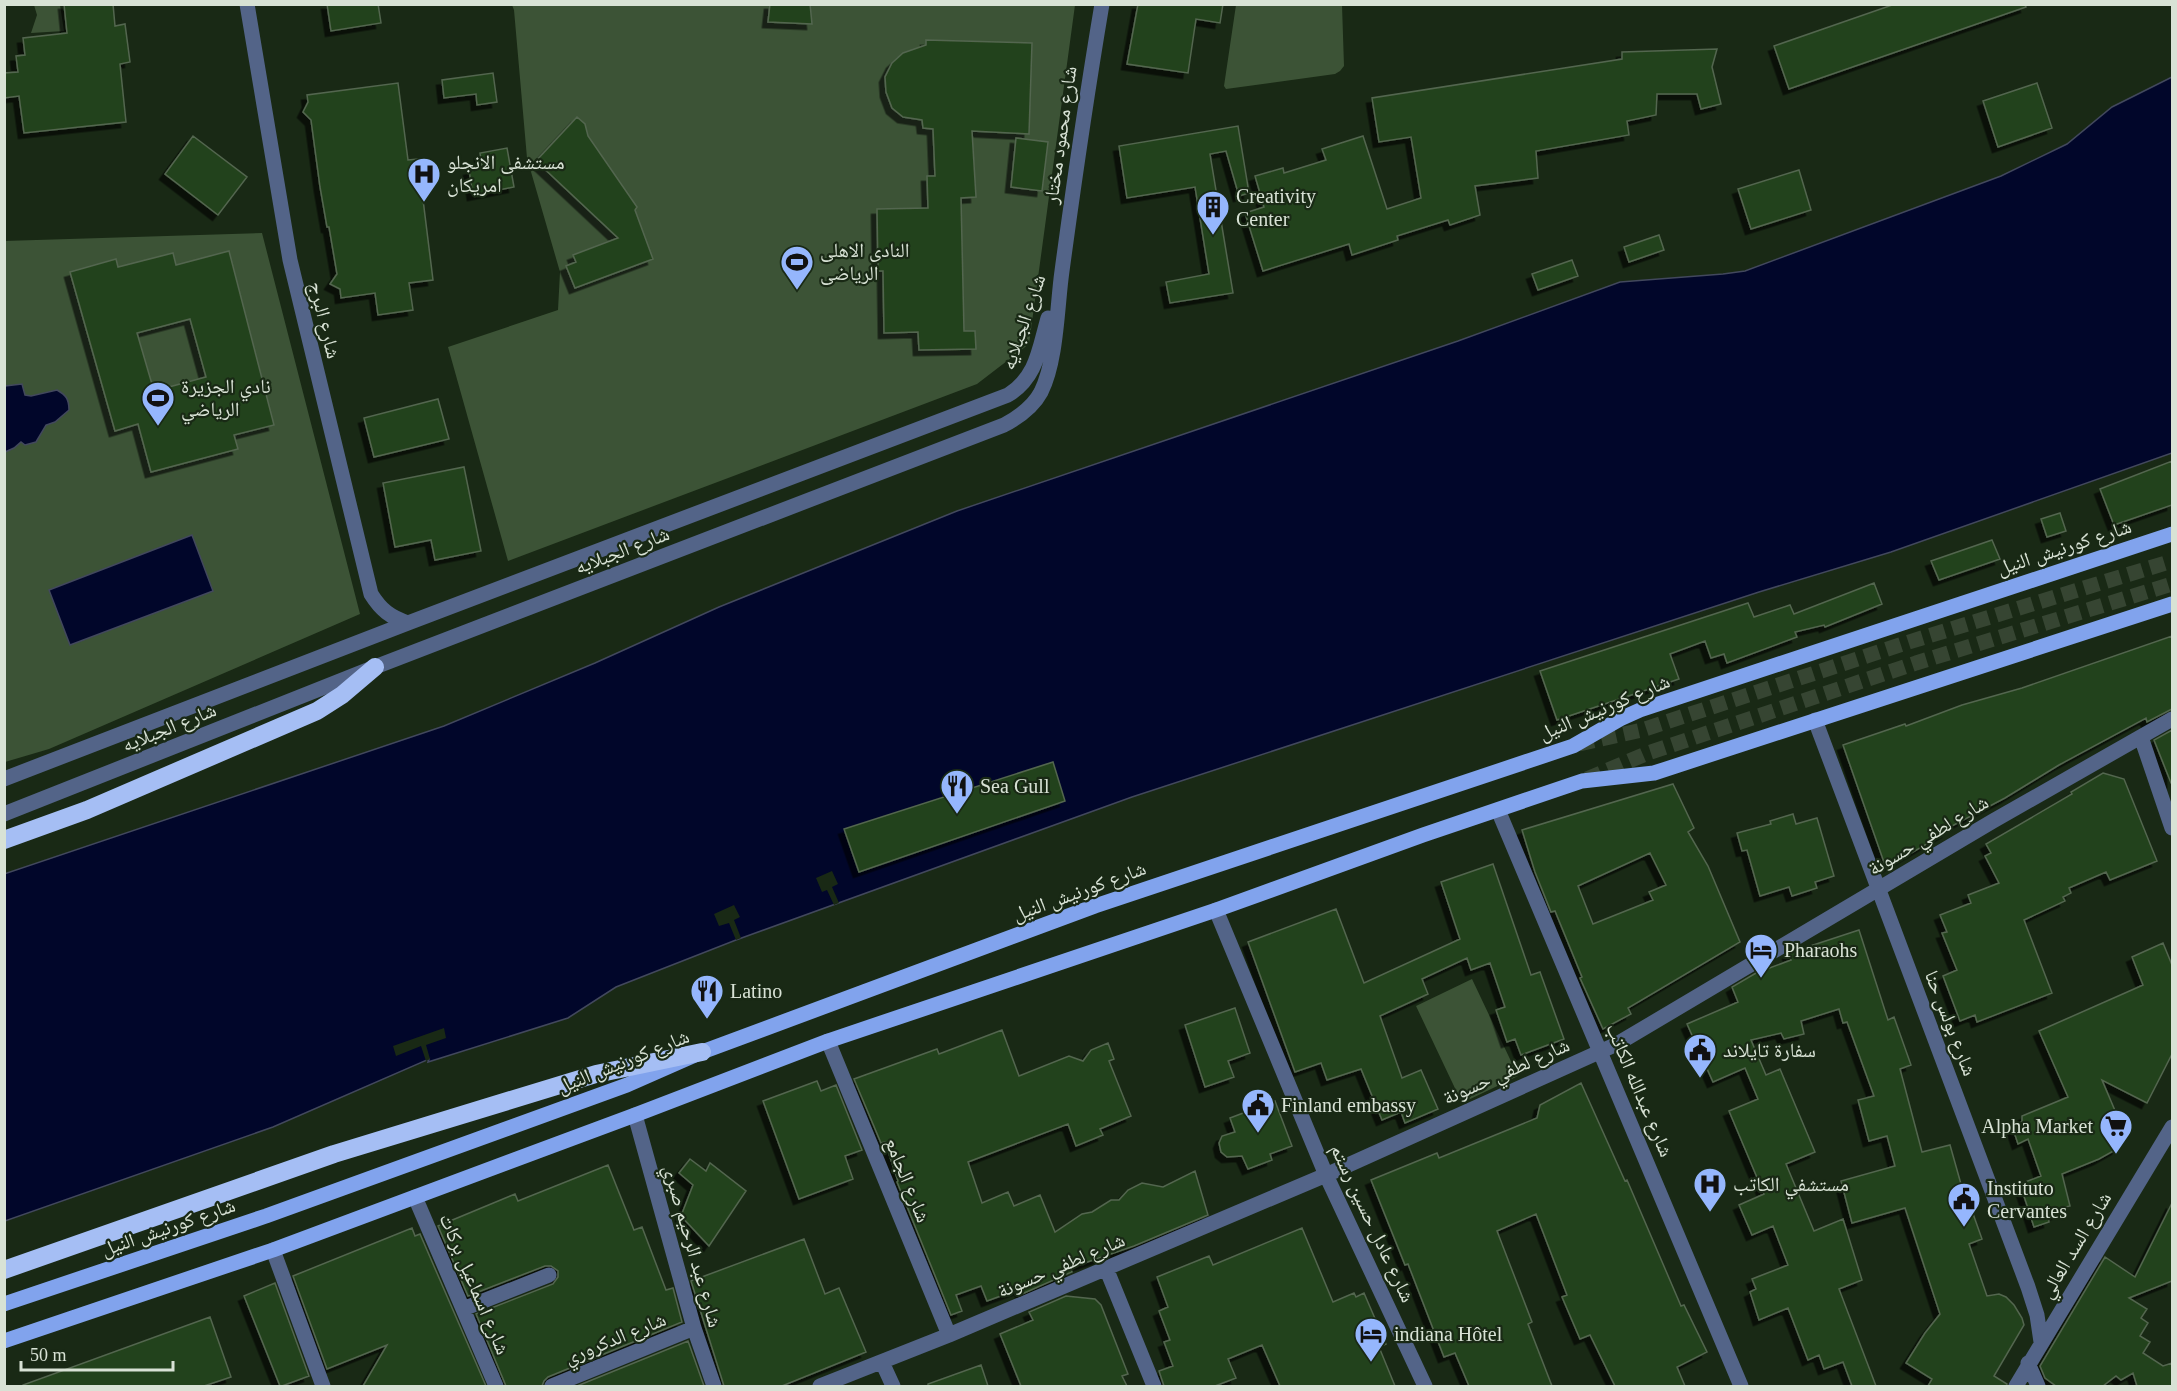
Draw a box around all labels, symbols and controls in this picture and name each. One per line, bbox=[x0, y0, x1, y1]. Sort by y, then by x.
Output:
street label: شارع محمود مختار bbox=[1039, 65, 1083, 207]
place label: مستشفى الانجلو امريكان bbox=[447, 151, 565, 197]
hospital icon: مستشفى الانجلو امريكان bbox=[406, 156, 442, 203]
place label: Creativity Center bbox=[1236, 185, 1316, 230]
building icon: Creativity Center bbox=[1195, 189, 1231, 236]
place label: النادى الاهلى الرياضى bbox=[820, 239, 909, 285]
sports icon: النادى الاهلى الرياضى bbox=[779, 244, 815, 291]
street label: شارع الجبلايه bbox=[996, 271, 1051, 373]
street label: شارع البرج bbox=[303, 279, 345, 361]
place label: نادي الجزيرة الرياضي bbox=[181, 375, 271, 425]
sports icon: نادي الجزيرة الرياضي bbox=[140, 380, 176, 427]
street label: شارع كورنيش النيل bbox=[1994, 515, 2135, 581]
street label: شارع الجبلايه bbox=[572, 522, 673, 580]
street label: شارع كورنيش النيل bbox=[1535, 669, 1674, 746]
street label: شارع الجبلايه bbox=[119, 698, 220, 758]
restaurant icon: Sea Gull bbox=[939, 768, 975, 815]
place label: Sea Gull bbox=[980, 775, 1050, 797]
street label: شارع لطفي حسونة bbox=[1864, 790, 1995, 884]
street label: شارع كورنيش النيل bbox=[1009, 857, 1149, 927]
hotel icon: Pharaohs bbox=[1743, 932, 1779, 979]
place label: Pharaohs bbox=[1784, 939, 1858, 961]
street label: شارع بولس حنا bbox=[1919, 967, 1981, 1080]
restaurant icon: Latino bbox=[689, 973, 725, 1020]
place label: Latino bbox=[730, 980, 782, 1002]
street label: شارع عبدالله الكاتب bbox=[1600, 1020, 1678, 1161]
street label: شارع كورنيش النيل bbox=[554, 1025, 693, 1099]
public building icon: سفارة تايلاند bbox=[1682, 1032, 1718, 1079]
street label: شارع لطفي حسونة bbox=[1439, 1033, 1575, 1113]
place label: سفارة تايلاند bbox=[1723, 1039, 1816, 1061]
public building icon: Finland embassy bbox=[1240, 1087, 1276, 1134]
place label: Finland embassy bbox=[1281, 1094, 1416, 1117]
supermarket icon: Alpha Market bbox=[2098, 1108, 2134, 1155]
place label: Alpha Market bbox=[1981, 1115, 2093, 1138]
street label: شارع الجامع bbox=[879, 1135, 935, 1226]
street label: شارع عادل حسين رستم bbox=[1324, 1140, 1419, 1307]
street label: شارع عبد الرحيم صبري bbox=[654, 1162, 727, 1331]
hospital icon: مستشفي الكاتب bbox=[1692, 1166, 1728, 1213]
place label: مستشفي الكاتب bbox=[1733, 1173, 1849, 1200]
place label: Instituto Cervantes bbox=[1987, 1177, 2067, 1222]
public building icon: Instituto Cervantes bbox=[1946, 1181, 1982, 1228]
street label: شارع السد العالي bbox=[2035, 1188, 2120, 1305]
street label: شارع كورنيش النيل bbox=[98, 1194, 239, 1262]
street label: شارع اسماعيل بركات bbox=[434, 1210, 515, 1358]
street label: شارع لطفي حسونة bbox=[994, 1228, 1130, 1306]
street label: شارع الدكروري bbox=[561, 1308, 671, 1373]
hotel icon: indiana Hôtel bbox=[1353, 1316, 1389, 1363]
place label: indiana Hôtel bbox=[1394, 1323, 1503, 1345]
scale bar bbox=[21, 1334, 172, 1372]
text: 50 m bbox=[30, 1345, 67, 1365]

